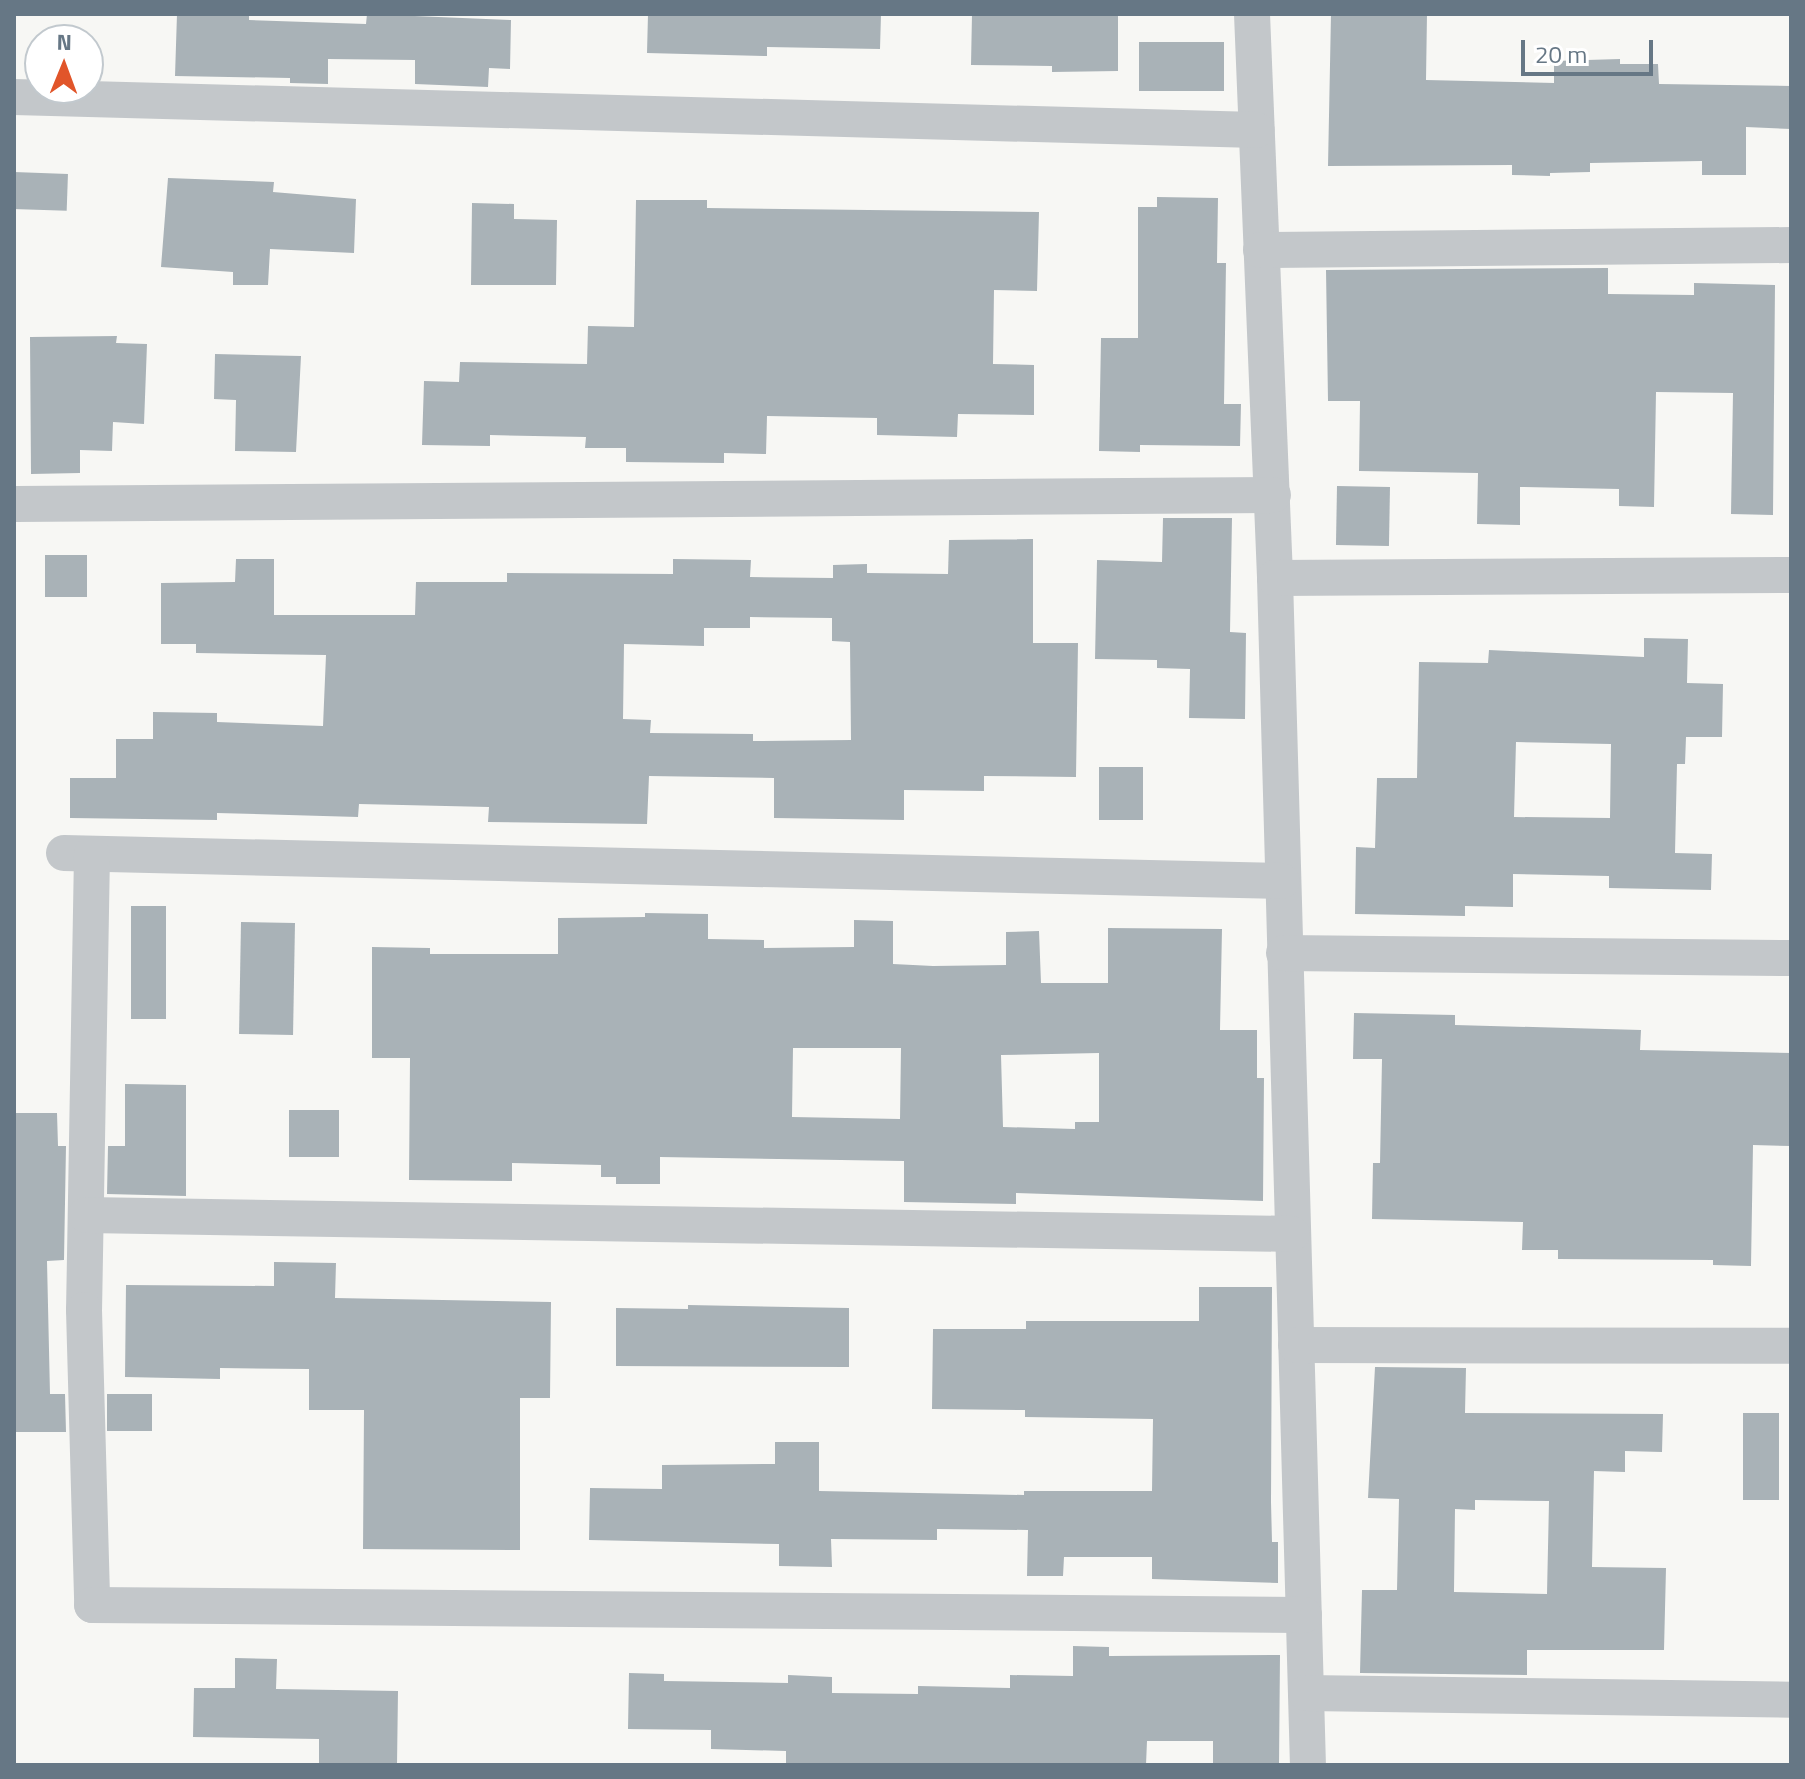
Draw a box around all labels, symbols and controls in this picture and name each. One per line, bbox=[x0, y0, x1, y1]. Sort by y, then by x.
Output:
north arrow bbox=[24, 24, 104, 104]
scale bar bbox=[1525, 24, 1657, 74]
text: N bbox=[56, 25, 72, 59]
text: 20 m bbox=[1535, 36, 1587, 72]

